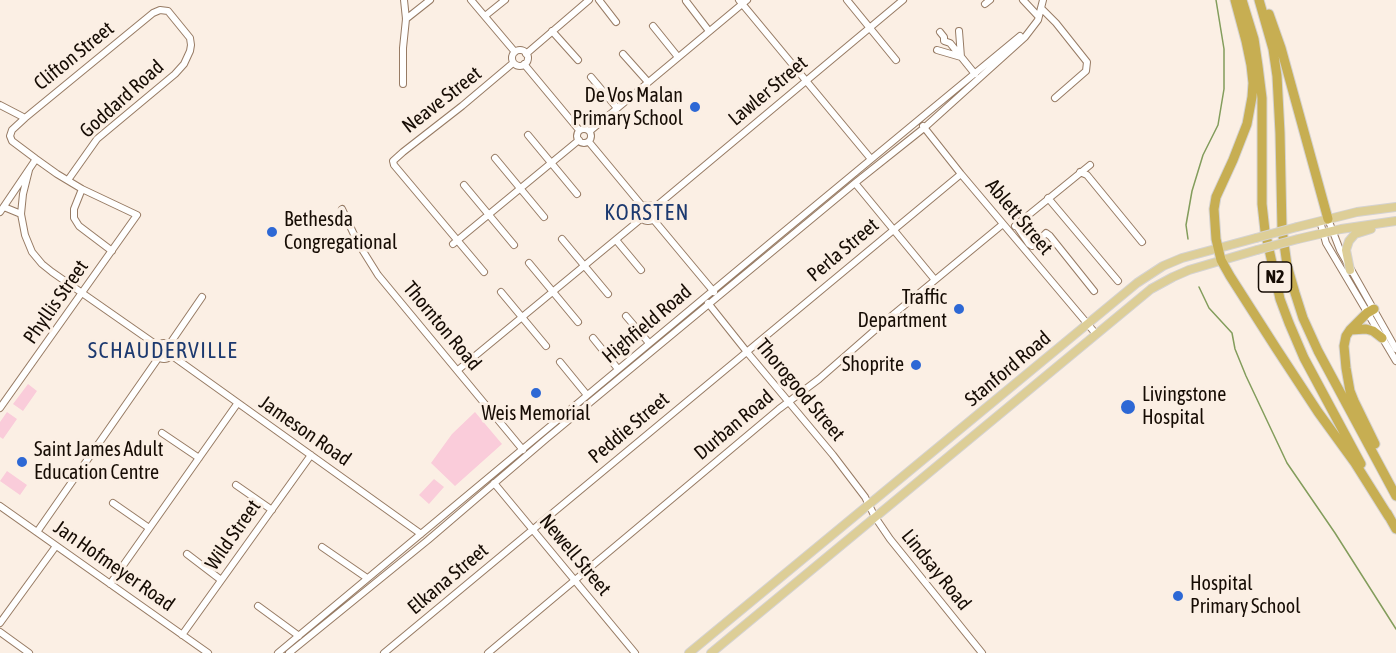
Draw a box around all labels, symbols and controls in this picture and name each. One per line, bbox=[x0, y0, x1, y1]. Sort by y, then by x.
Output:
street label: Clifton Street bbox=[29, 17, 119, 95]
street label: Lawler Street bbox=[724, 51, 812, 131]
street label: Goddard Road bbox=[75, 55, 169, 143]
street label: Neave Street bbox=[398, 62, 486, 138]
place label: De Vos Malan Primary School bbox=[573, 84, 683, 131]
marker: De Vos Malan Primary School bbox=[688, 100, 702, 114]
street label: Ablett Street bbox=[980, 174, 1058, 260]
district label: KORSTEN bbox=[604, 200, 690, 226]
place label: Bethesda Congregational bbox=[284, 208, 397, 255]
street label: Perla Street bbox=[802, 213, 884, 287]
marker: Bethesda Congregational bbox=[265, 225, 279, 239]
street label: Phyllis Street bbox=[18, 256, 94, 348]
road number: N2 bbox=[1258, 262, 1292, 292]
street label: Thornton Road bbox=[398, 277, 486, 375]
street label: Highfield Road bbox=[597, 280, 697, 368]
place label: Traffic Department bbox=[858, 286, 947, 333]
marker: Traffic Department bbox=[952, 302, 966, 316]
street label: Stanford Road bbox=[960, 326, 1056, 412]
street label: Thorogood Street bbox=[750, 334, 850, 446]
district label: SCHAUDERVILLE bbox=[88, 338, 238, 364]
place label: Shoprite bbox=[842, 353, 904, 377]
marker: Shoprite bbox=[909, 358, 923, 372]
place label: Livingstone Hospital bbox=[1142, 383, 1226, 430]
street label: Durban Road bbox=[689, 385, 779, 465]
marker: Weis Memorial bbox=[529, 386, 543, 400]
street label: Peddie Street bbox=[584, 387, 674, 469]
street label: Jameson Road bbox=[255, 391, 355, 471]
marker: Livingstone Hospital bbox=[1119, 398, 1137, 416]
place label: Weis Memorial bbox=[482, 402, 590, 426]
place label: Saint James Adult Education Centre bbox=[34, 438, 163, 485]
marker: Saint James Adult Education Centre bbox=[15, 455, 29, 469]
street label: Wild Street bbox=[200, 495, 266, 575]
street label: Newell Street bbox=[534, 509, 616, 601]
street label: Jan Hofmeyer Road bbox=[49, 515, 179, 617]
street label: Lindsay Road bbox=[896, 525, 976, 615]
street label: Elkana Street bbox=[403, 538, 493, 620]
place label: Hospital Primary School bbox=[1190, 572, 1300, 619]
marker: Hospital Primary School bbox=[1171, 589, 1185, 603]

